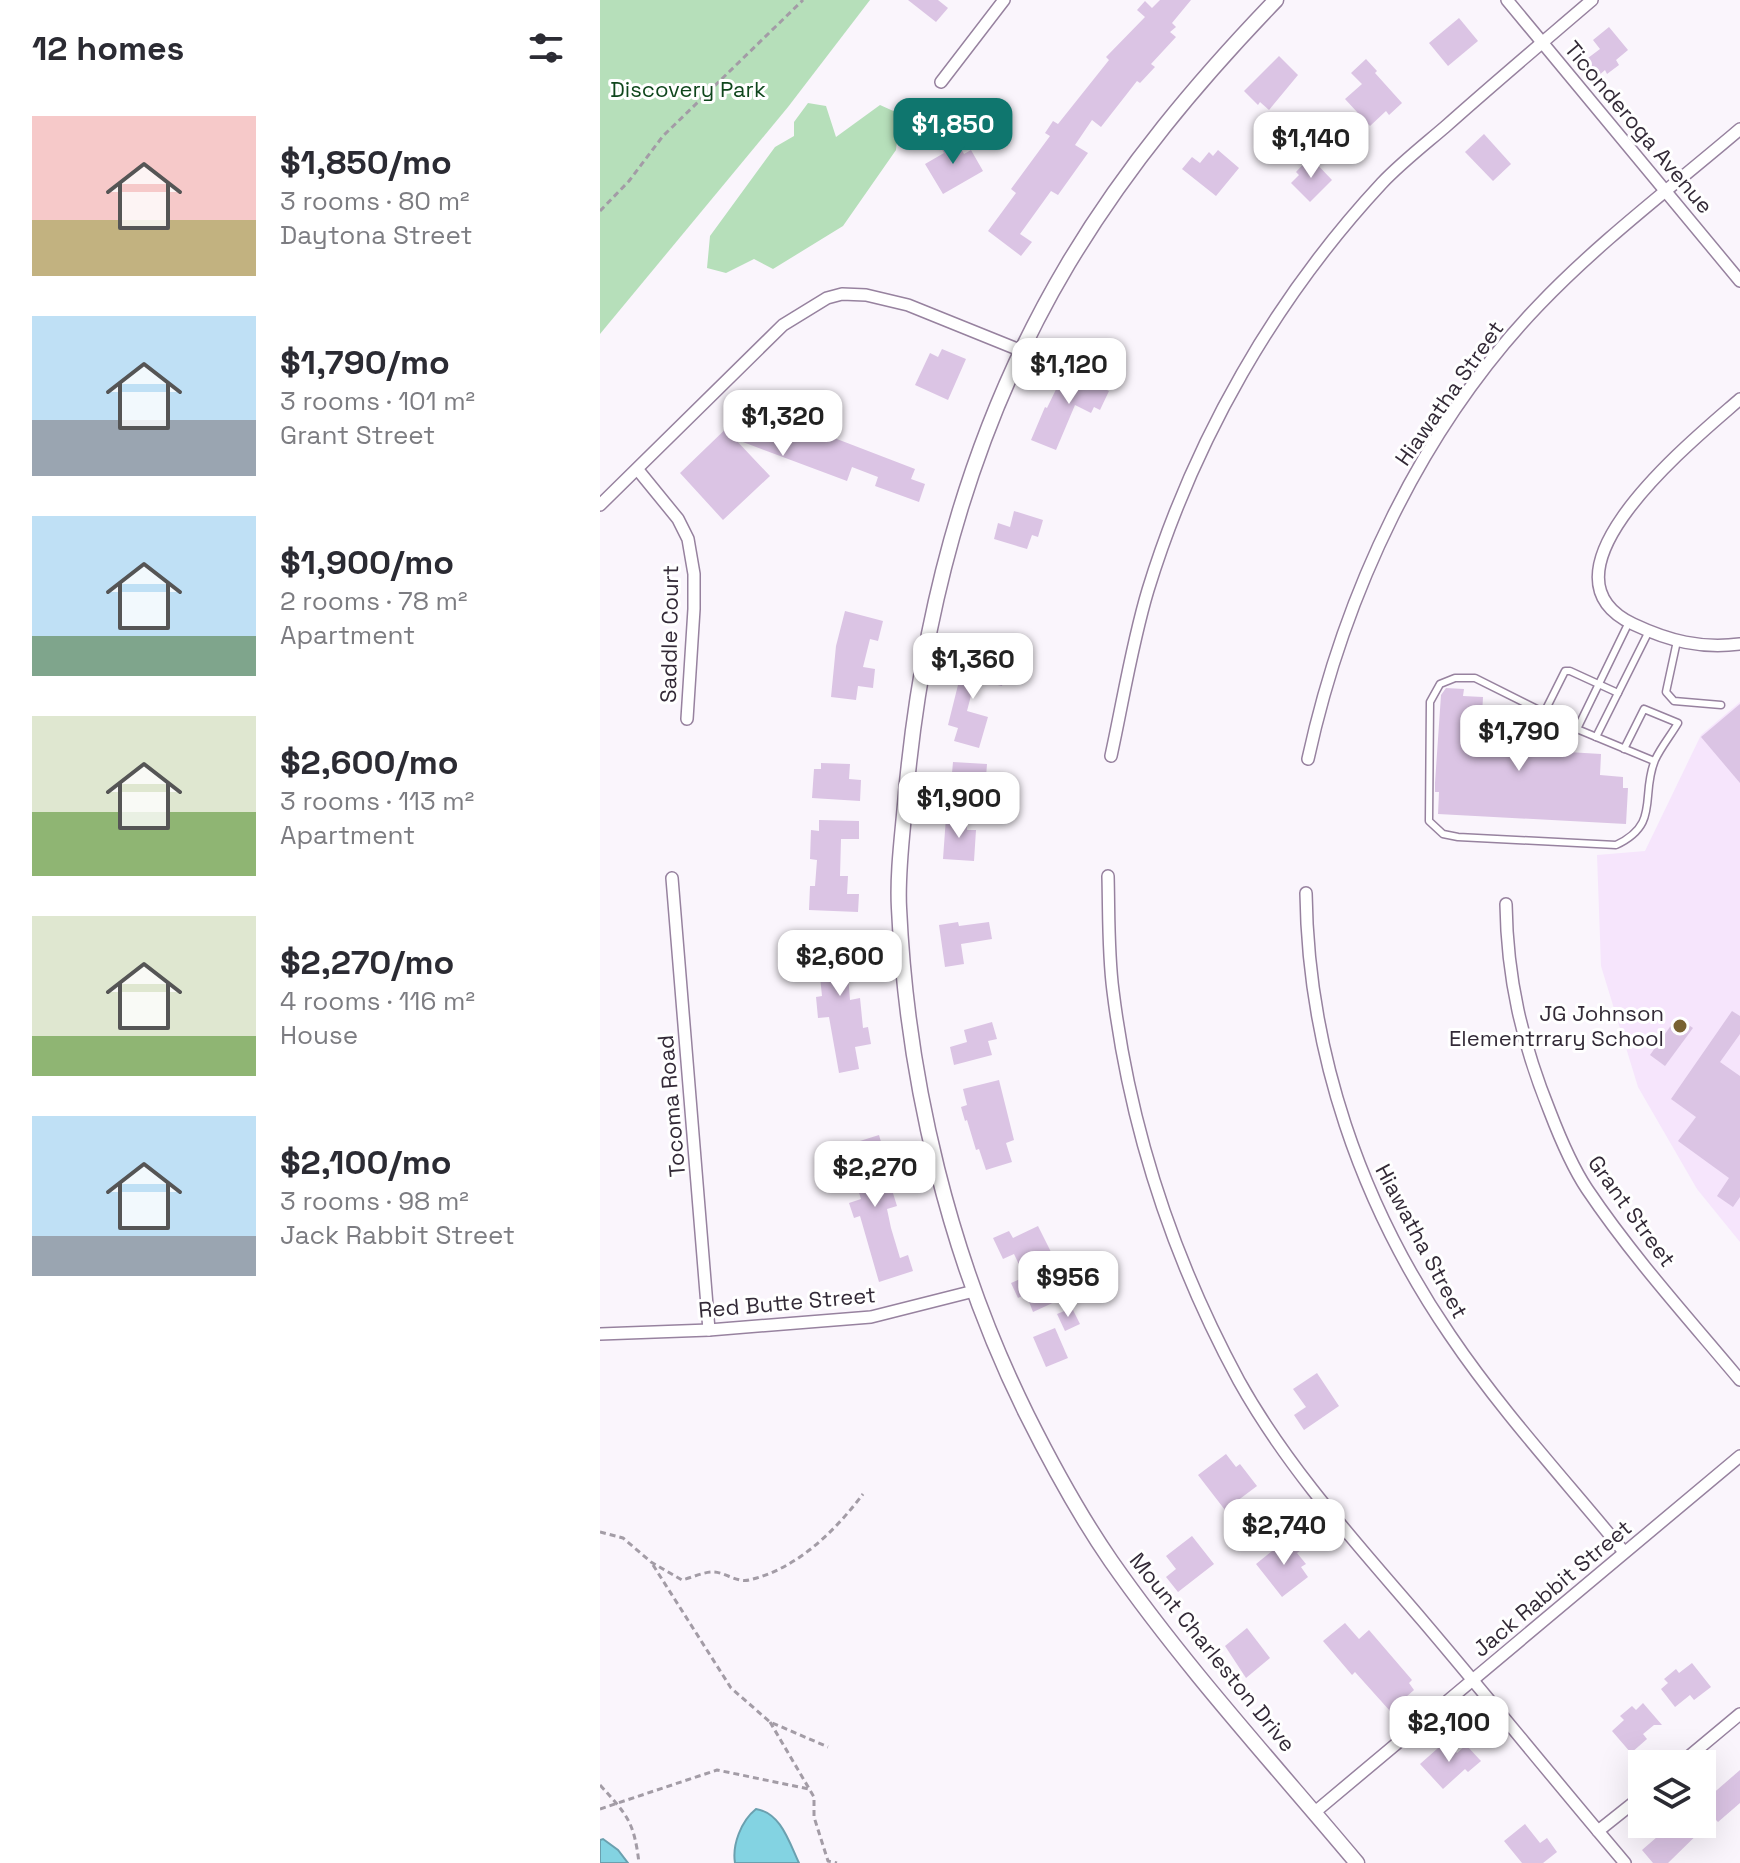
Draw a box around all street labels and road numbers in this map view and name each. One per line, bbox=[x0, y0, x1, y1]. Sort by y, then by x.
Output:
street label: Ticonderoga Avenue bbox=[1559, 35, 1719, 219]
street label: Hiawatha Street bbox=[1389, 315, 1509, 471]
street label: Saddle Court bbox=[654, 565, 684, 703]
street label: Tocoma Road bbox=[651, 1034, 691, 1178]
street label: Grant Street bbox=[1582, 1150, 1682, 1272]
street label: Hiawatha Street bbox=[1370, 1159, 1474, 1323]
street label: Red Butte Street bbox=[697, 1280, 877, 1324]
street label: Jack Rabbit Street bbox=[1467, 1513, 1637, 1663]
street label: Mount Charleston Drive bbox=[1124, 1547, 1302, 1757]

